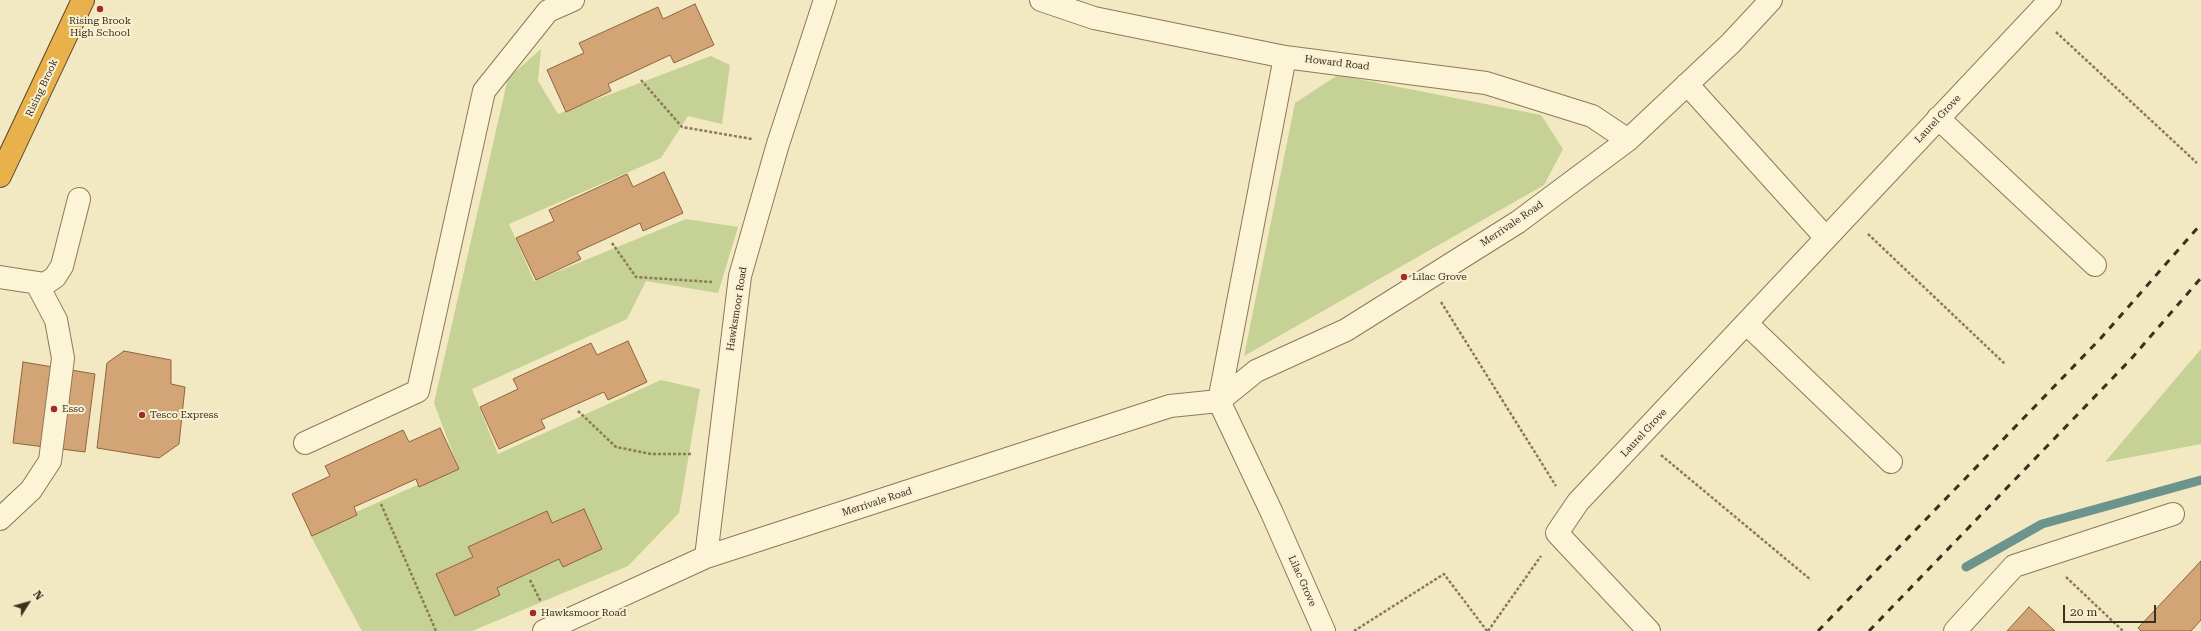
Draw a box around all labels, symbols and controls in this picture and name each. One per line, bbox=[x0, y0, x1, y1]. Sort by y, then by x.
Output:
marker: Rising Brook High School bbox=[95, 4, 105, 14]
place label: Rising Brook High School bbox=[69, 15, 131, 38]
street label: Howard Road bbox=[1304, 53, 1370, 73]
street label: Rising Brook bbox=[23, 57, 61, 119]
street label: Laurel Grove bbox=[1913, 92, 1963, 146]
street label: Merrivale Road bbox=[1478, 199, 1546, 249]
street label: Hawksmoor Road bbox=[724, 266, 750, 352]
place label: Lilac Grove bbox=[1412, 271, 1467, 283]
marker: Lilac Grove bbox=[1399, 272, 1409, 282]
place label: Esso bbox=[62, 403, 84, 415]
marker: Esso bbox=[49, 404, 59, 414]
street label: Laurel Grove bbox=[1619, 406, 1669, 460]
place label: Tesco Express bbox=[150, 409, 218, 421]
marker: Tesco Express bbox=[137, 410, 147, 420]
street label: Merrivale Road bbox=[840, 485, 914, 519]
street label: Lilac Grove bbox=[1285, 554, 1319, 608]
north arrow bbox=[8, 583, 48, 623]
text: N bbox=[30, 588, 46, 603]
scale bar bbox=[2065, 597, 2158, 623]
text: 20 m bbox=[2070, 605, 2097, 619]
place label: Hawksmoor Road bbox=[541, 607, 626, 619]
marker: Hawksmoor Road bbox=[528, 608, 538, 618]

